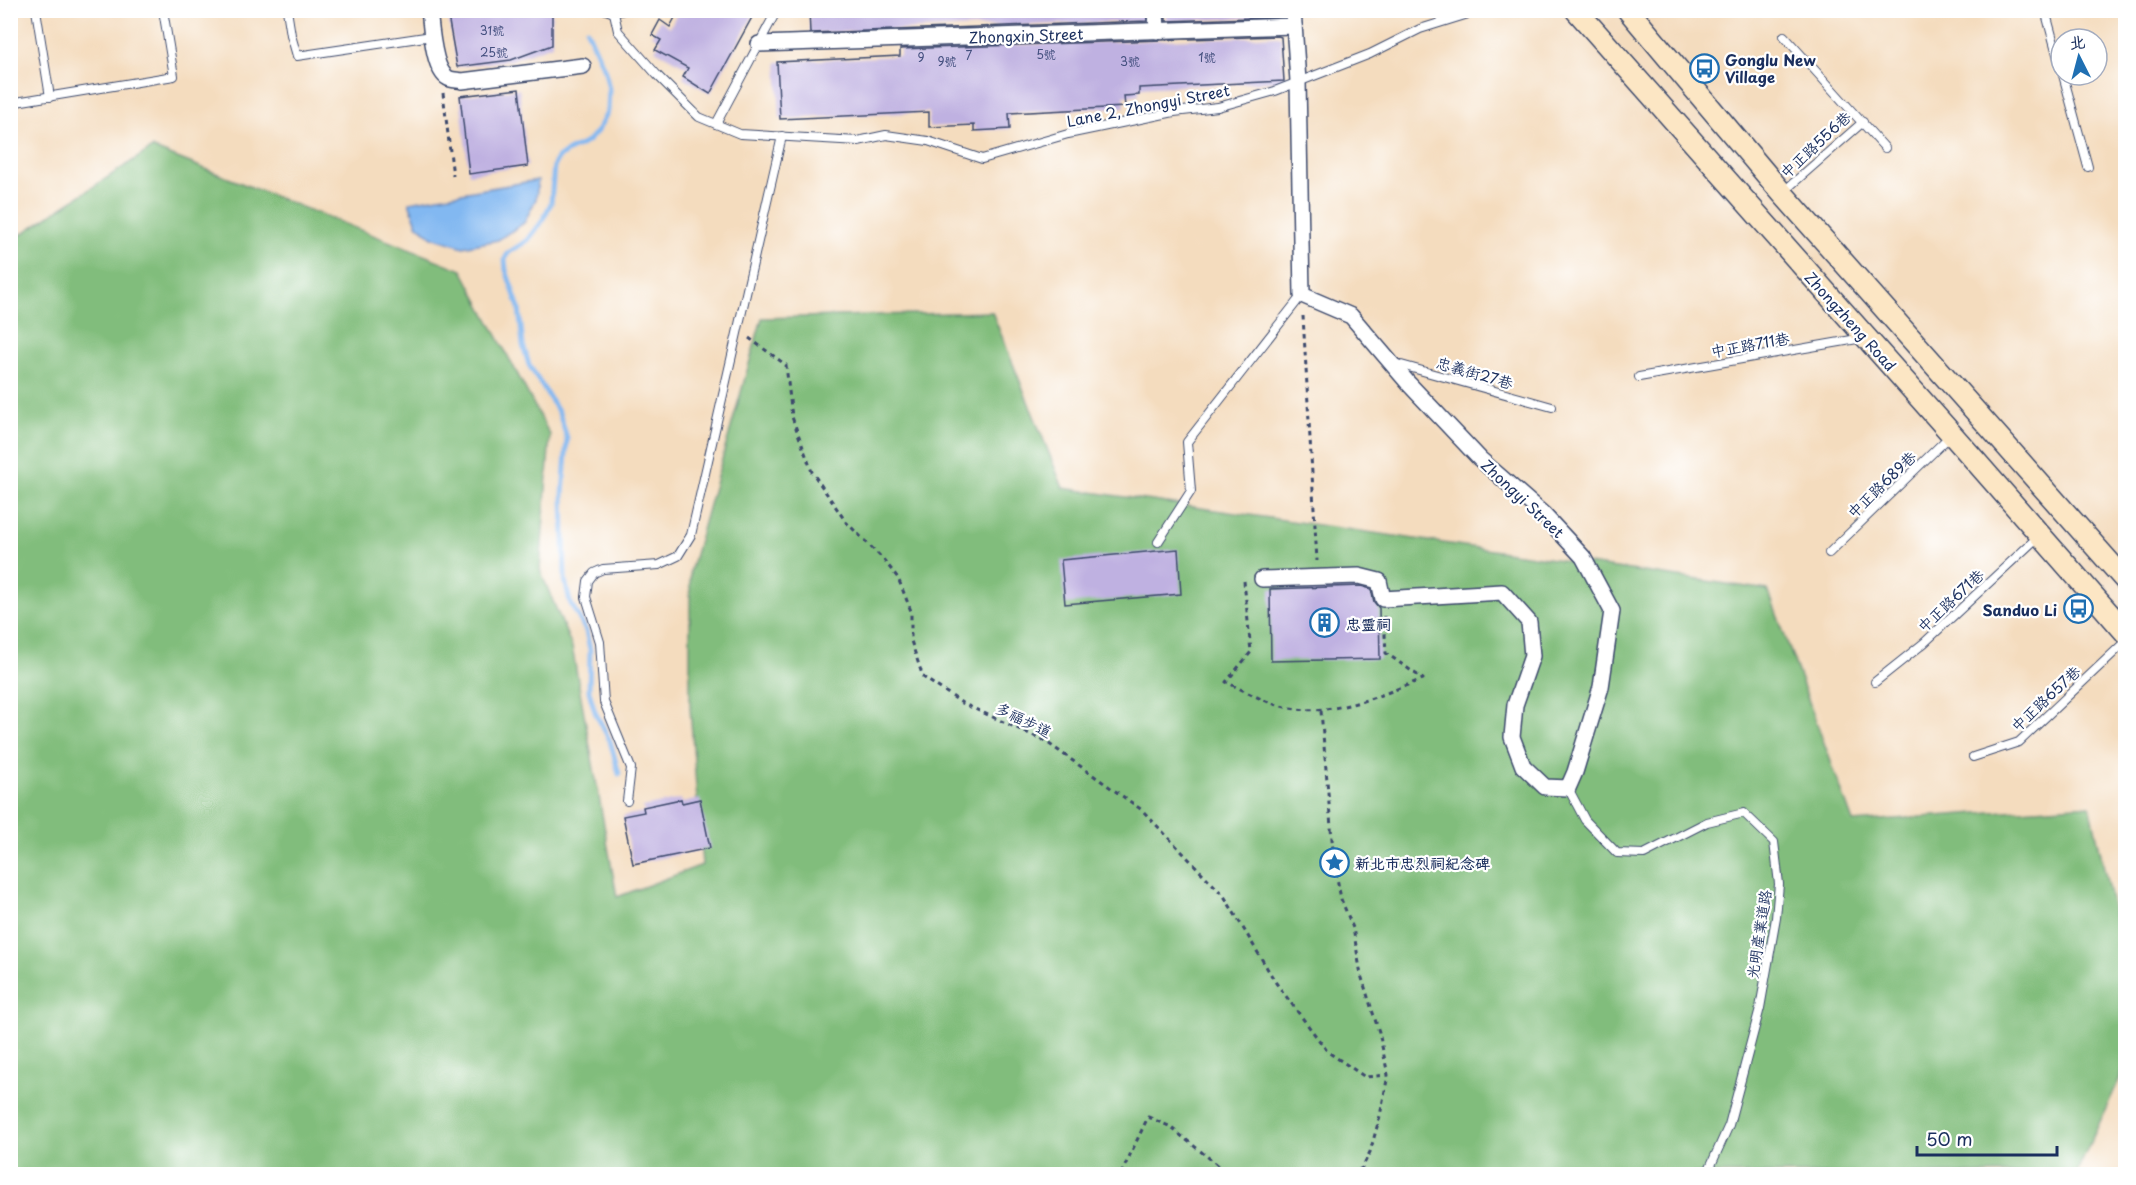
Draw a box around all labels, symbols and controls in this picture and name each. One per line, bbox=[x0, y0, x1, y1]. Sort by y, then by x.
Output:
house number: 31號 bbox=[480, 21, 504, 39]
street label: Zhongxin Street bbox=[968, 22, 1084, 48]
north arrow bbox=[2049, 27, 2109, 87]
text: 北 bbox=[2068, 28, 2087, 54]
house number: 25號 bbox=[480, 43, 508, 61]
house number: 5號 bbox=[1036, 45, 1056, 63]
house number: 7 bbox=[966, 46, 973, 64]
house number: 9 bbox=[917, 48, 925, 66]
house number: 1號 bbox=[1198, 48, 1216, 66]
place label: Gonglu New Village bbox=[1725, 48, 1816, 88]
house number: 9號 bbox=[937, 52, 957, 70]
house number: 3號 bbox=[1120, 52, 1140, 70]
bus stop icon: Gonglu New Village bbox=[1688, 52, 1720, 84]
street label: Lane 2, Zhongyi Street bbox=[1065, 78, 1231, 132]
street label: 中正路556巷 bbox=[1774, 105, 1856, 183]
street label: Zhongzheng Road bbox=[1800, 266, 1902, 376]
street label: 中正路711巷 bbox=[1709, 326, 1791, 362]
street label: 忠義街27巷 bbox=[1434, 350, 1516, 394]
street label: 中正路689巷 bbox=[1841, 445, 1921, 523]
street label: Zhongyi Street bbox=[1476, 453, 1570, 543]
street label: 中正路671巷 bbox=[1911, 563, 1989, 637]
bus stop icon: Sanduo Li bbox=[2062, 593, 2094, 625]
place label: Sanduo Li bbox=[1982, 598, 2057, 621]
building icon: 忠靈祠 bbox=[1309, 607, 1341, 639]
place label: 忠靈祠 bbox=[1346, 612, 1391, 635]
street label: 中正路657巷 bbox=[2005, 660, 2085, 736]
street label: 多福步道 bbox=[992, 696, 1056, 742]
place icon: 新北市忠烈祠紀念碑 bbox=[1318, 846, 1350, 878]
place label: 新北市忠烈祠紀念碑 bbox=[1355, 851, 1490, 874]
street label: 光明產業道路 bbox=[1740, 888, 1776, 980]
scale bar bbox=[1917, 1119, 2056, 1157]
text: 50 m bbox=[1926, 1125, 1973, 1152]

